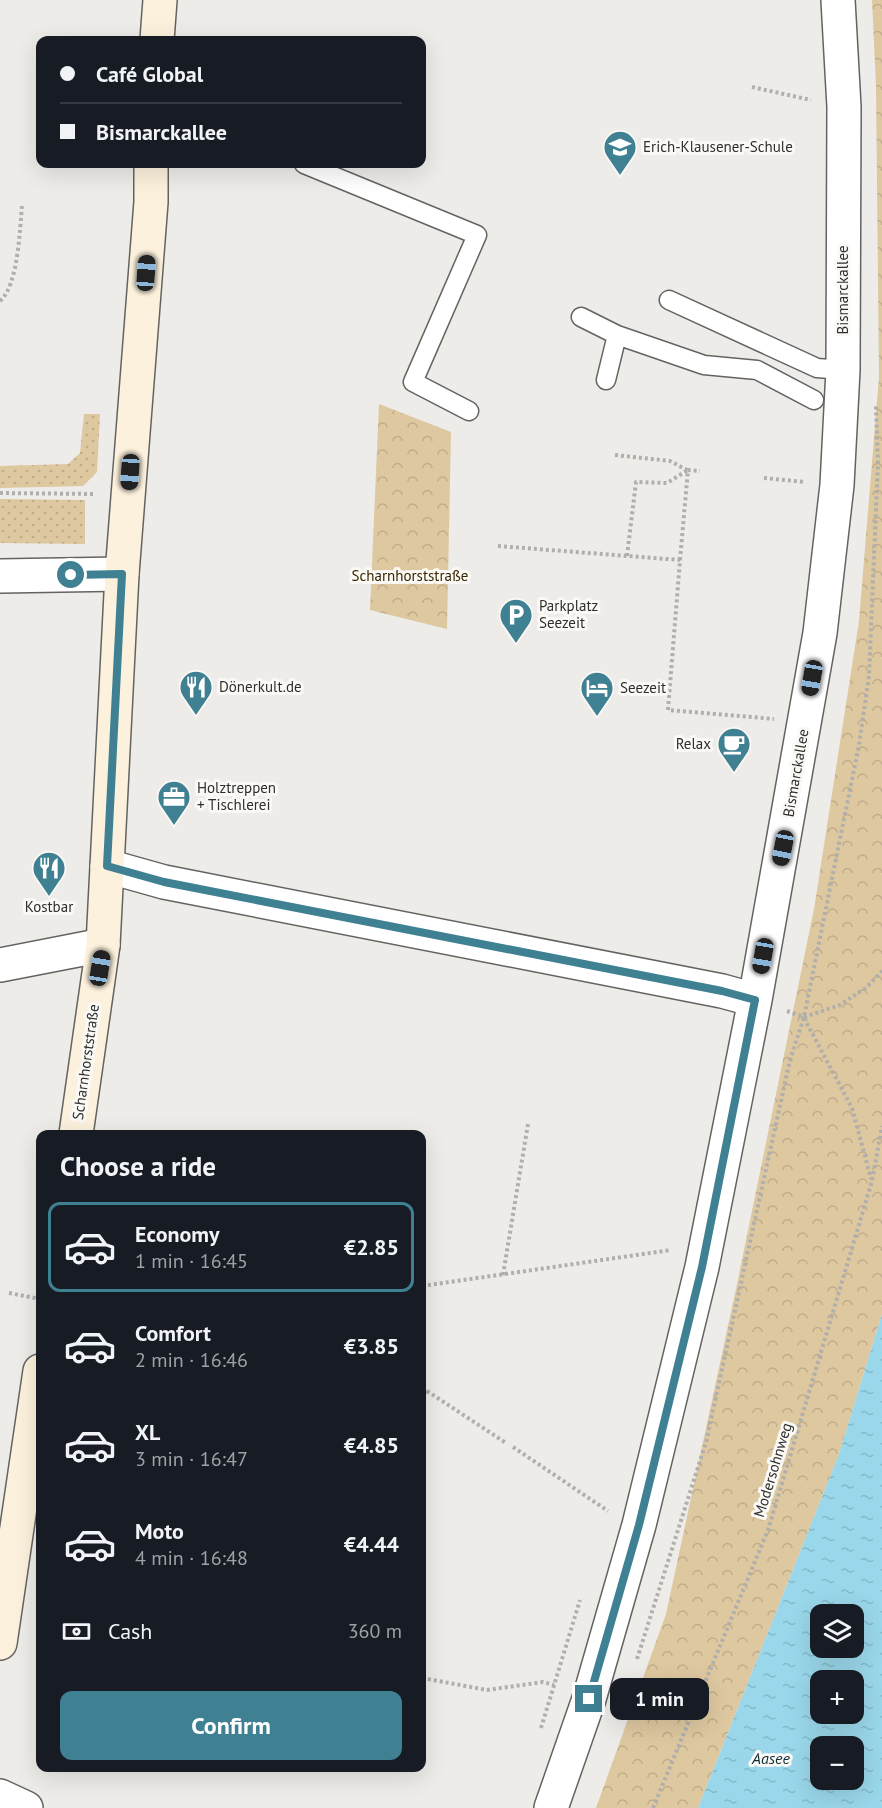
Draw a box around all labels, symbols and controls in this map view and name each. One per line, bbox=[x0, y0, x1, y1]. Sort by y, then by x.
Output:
text: Café Global bbox=[96, 60, 203, 88]
text: Bismarckallee bbox=[96, 118, 227, 146]
school or university icon: Erich-Klausener-Schule bbox=[602, 129, 638, 176]
place label: Erich-Klausener-Schule bbox=[643, 137, 793, 156]
street label: Bismarckallee bbox=[833, 245, 852, 335]
car bbox=[136, 254, 156, 292]
car bbox=[120, 453, 140, 491]
route start bbox=[57, 561, 84, 588]
park label: Scharnhorststraße bbox=[352, 566, 468, 585]
place label: Parkplatz Seezeit bbox=[539, 596, 598, 632]
parking icon: Parkplatz Seezeit bbox=[498, 597, 534, 644]
car bbox=[800, 659, 824, 697]
restaurant icon: Dönerkult.de bbox=[178, 669, 214, 716]
hotel icon: Seezeit bbox=[579, 670, 615, 717]
place label: Dönerkult.de bbox=[219, 677, 302, 696]
place label: Seezeit bbox=[620, 678, 666, 697]
cafe icon: Relax bbox=[716, 726, 752, 773]
street label: Bismarckallee bbox=[778, 727, 813, 818]
place label: Relax bbox=[676, 734, 711, 753]
place label: Holztreppen + Tischlerei bbox=[197, 778, 276, 814]
office icon: Holztreppen + Tischlerei bbox=[156, 779, 192, 826]
car bbox=[771, 829, 795, 867]
restaurant icon: Kostbar bbox=[31, 850, 67, 897]
place label: Kostbar bbox=[25, 897, 73, 916]
car bbox=[751, 937, 775, 975]
car bbox=[88, 949, 112, 987]
street label: Scharnhorststraße bbox=[68, 1003, 103, 1121]
text: Choose a ride bbox=[60, 1149, 216, 1183]
icon: car bbox=[63, 1220, 117, 1274]
text: Economy bbox=[135, 1220, 219, 1248]
text: €2.85 bbox=[344, 1233, 399, 1261]
text: 1 min · 16:45 bbox=[135, 1248, 248, 1274]
icon: car bbox=[63, 1319, 117, 1373]
text: Comfort bbox=[135, 1319, 211, 1347]
text: €3.85 bbox=[344, 1332, 399, 1360]
text: 2 min · 16:46 bbox=[135, 1347, 248, 1373]
icon: car bbox=[63, 1418, 117, 1472]
text: XL bbox=[135, 1418, 160, 1446]
street label: Modersohnweg bbox=[749, 1420, 796, 1519]
text: €4.85 bbox=[344, 1431, 399, 1459]
text: 3 min · 16:47 bbox=[135, 1446, 248, 1472]
icon: car bbox=[63, 1517, 117, 1571]
text: Moto bbox=[135, 1517, 184, 1545]
text: €4.44 bbox=[344, 1530, 399, 1558]
text: 4 min · 16:48 bbox=[135, 1545, 248, 1571]
map controls bbox=[810, 1604, 864, 1790]
button: layers bbox=[810, 1604, 864, 1658]
icon: cash bbox=[60, 1615, 93, 1648]
text: Cash bbox=[108, 1617, 152, 1645]
text: 360 m bbox=[348, 1618, 402, 1644]
button: + bbox=[810, 1670, 864, 1724]
callout: 1 min bbox=[610, 1678, 709, 1720]
route end bbox=[575, 1685, 602, 1712]
text: 1 min bbox=[635, 1686, 684, 1712]
button: Confirm bbox=[60, 1691, 402, 1760]
button: − bbox=[810, 1736, 864, 1790]
water label: Aasee bbox=[751, 1748, 791, 1768]

